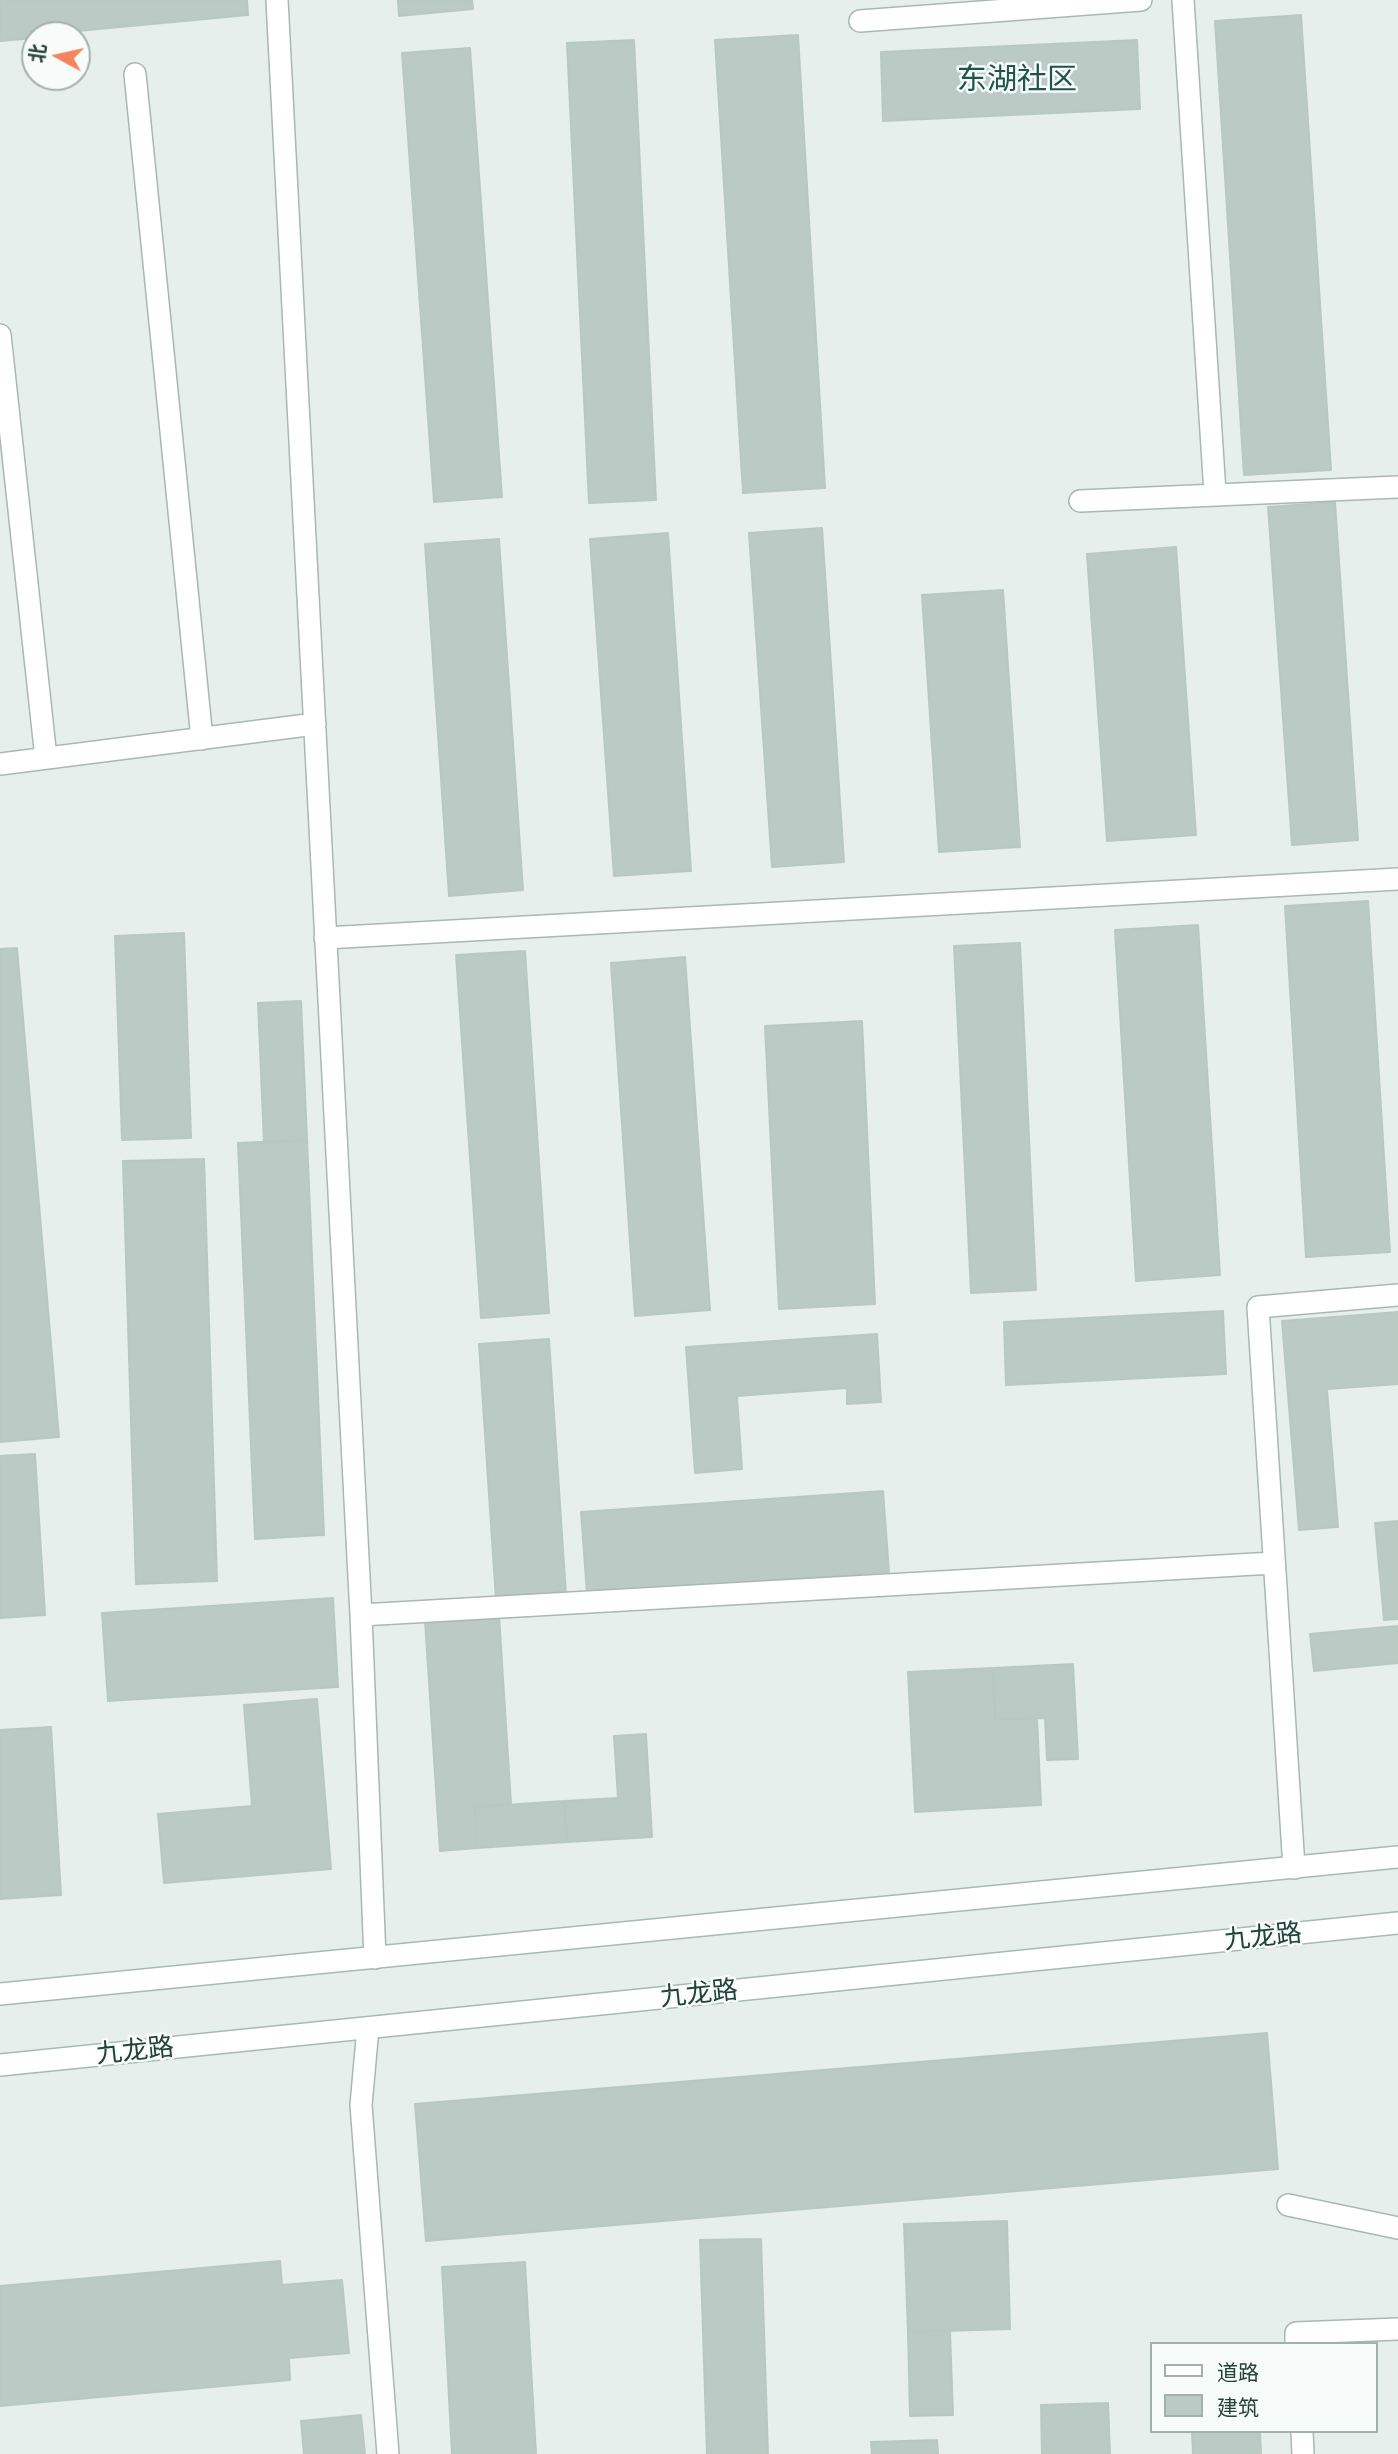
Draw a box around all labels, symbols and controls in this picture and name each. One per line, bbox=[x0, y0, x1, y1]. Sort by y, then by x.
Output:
north arrow bbox=[21, 21, 91, 91]
text: 北 bbox=[24, 42, 50, 64]
district label: 东湖社区 bbox=[957, 62, 1077, 98]
street label: 九龙路 bbox=[1223, 1917, 1303, 1957]
street label: 九龙路 bbox=[659, 1974, 739, 2014]
street label: 九龙路 bbox=[95, 2031, 175, 2071]
legend bbox=[1150, 2342, 1377, 2433]
text: 道路 bbox=[1217, 2359, 1259, 2385]
text: 建筑 bbox=[1217, 2394, 1259, 2420]

